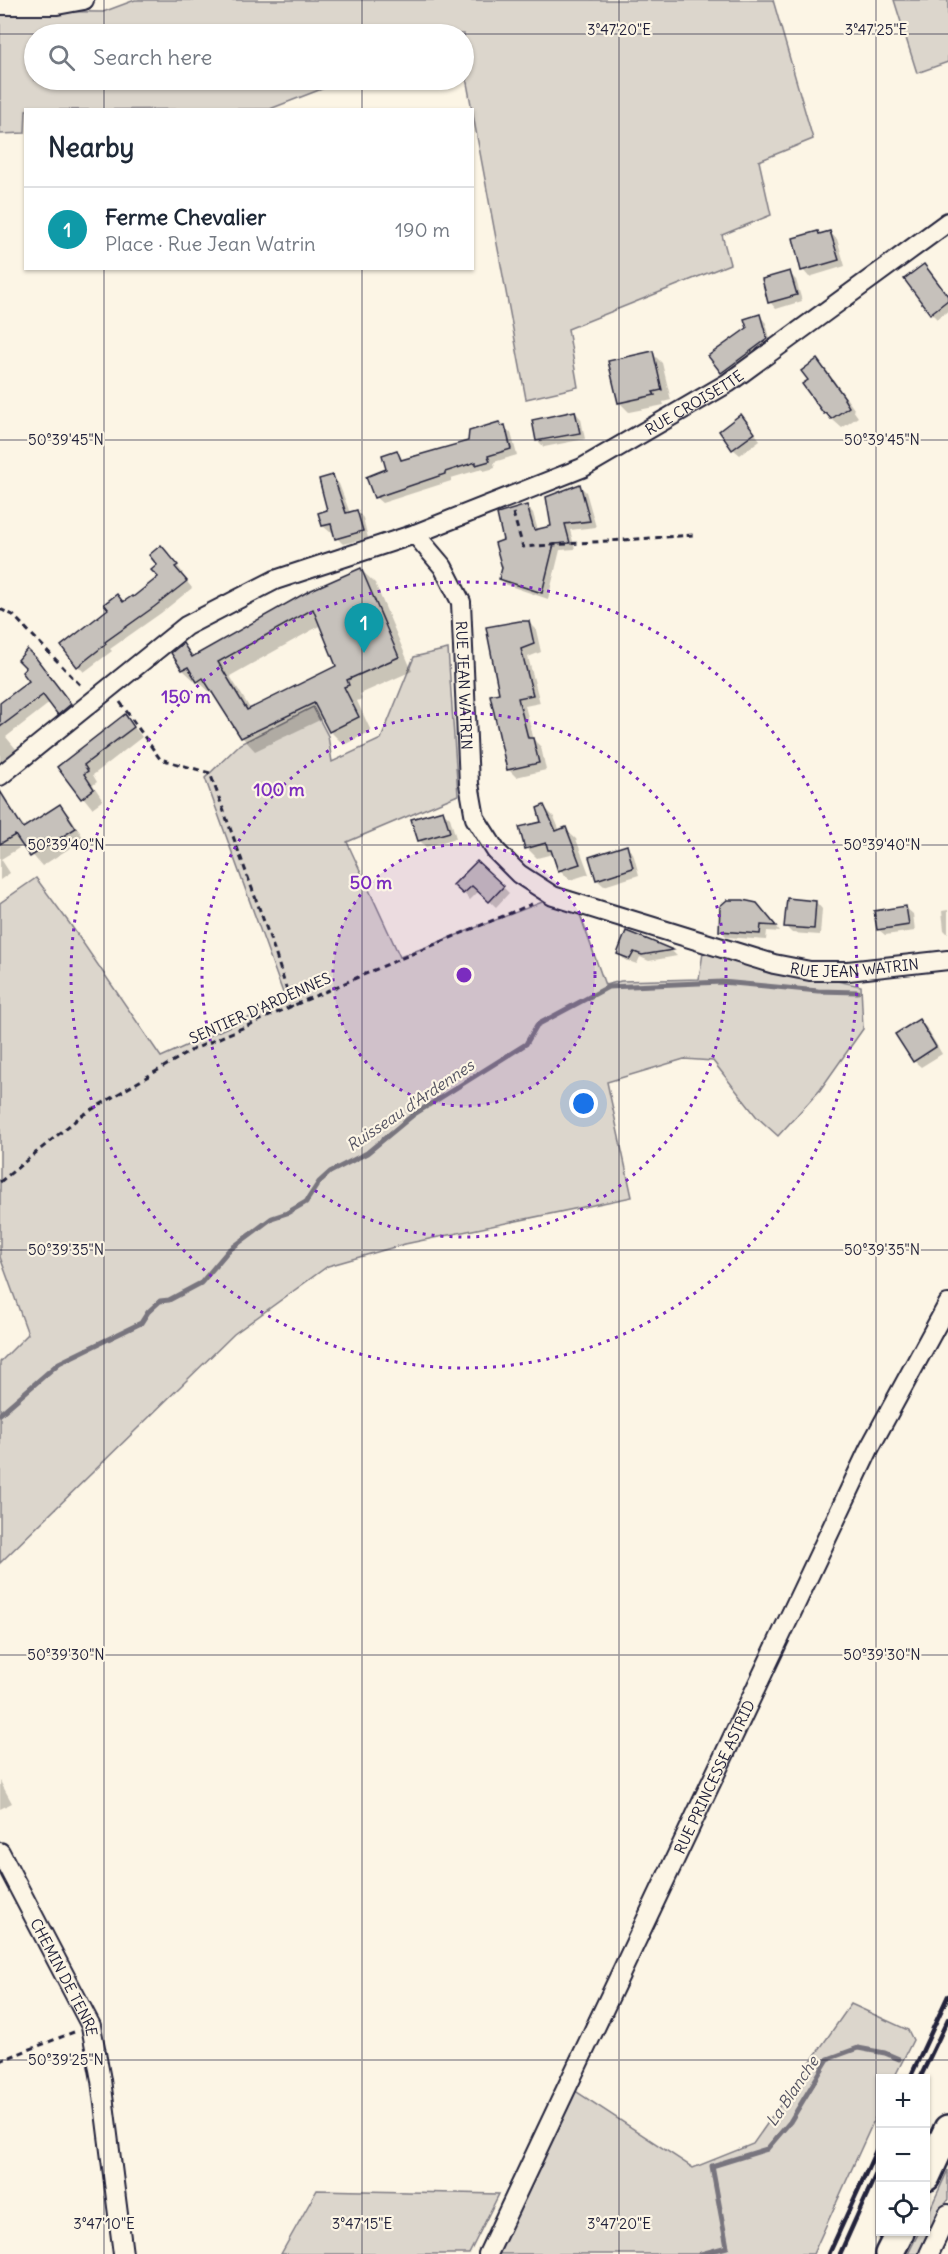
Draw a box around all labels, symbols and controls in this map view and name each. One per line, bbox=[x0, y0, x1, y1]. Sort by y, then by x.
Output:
text: 3°47'20"E bbox=[587, 20, 651, 39]
text: 3°47'25"E bbox=[845, 20, 908, 39]
search box bbox=[24, 24, 474, 90]
icon: search bbox=[45, 41, 78, 74]
text: Search here bbox=[93, 43, 212, 71]
text: Nearby bbox=[48, 131, 134, 164]
text: Ferme Chevalier bbox=[105, 203, 266, 231]
text: 1 bbox=[64, 217, 71, 242]
text: 190 m bbox=[395, 217, 450, 242]
text: Place · Rue Jean Watrin bbox=[105, 231, 316, 256]
street label: RUE CROISETTE bbox=[641, 365, 747, 439]
text: 50°39'45"N bbox=[28, 430, 104, 449]
text: 50°39'45"N bbox=[844, 430, 920, 449]
pin: 1 bbox=[344, 604, 384, 653]
street label: RUE JEAN WATRIN bbox=[452, 620, 477, 750]
text: 150 m bbox=[161, 685, 211, 708]
text: 100 m bbox=[254, 778, 305, 801]
text: 50°39'40"N bbox=[27, 835, 105, 854]
text: 50°39'40"N bbox=[843, 835, 921, 854]
text: 50 m bbox=[350, 871, 392, 894]
street label: RUE JEAN WATRIN bbox=[789, 954, 920, 981]
centre of rings bbox=[454, 965, 474, 985]
street label: SENTIER D'ARDENNES bbox=[186, 968, 334, 1048]
water label: Ruisseau d'Ardennes bbox=[343, 1055, 478, 1155]
your location bbox=[569, 1089, 598, 1118]
text: 50°39'35"N bbox=[28, 1240, 104, 1259]
text: 50°39'35"N bbox=[844, 1240, 920, 1259]
text: 50°39'30"N bbox=[27, 1645, 105, 1664]
text: 50°39'30"N bbox=[843, 1645, 921, 1664]
street label: RUE PRINCESSE ASTRID bbox=[669, 1697, 758, 1857]
street label: CHEMIN DE TENRE bbox=[27, 1915, 102, 2038]
text: 50°39'25"N bbox=[28, 2050, 104, 2069]
water label: La Blanche bbox=[761, 2051, 823, 2130]
map controls bbox=[876, 2074, 930, 2236]
button: + bbox=[876, 2074, 930, 2128]
button: − bbox=[876, 2128, 930, 2182]
button: locate bbox=[876, 2182, 930, 2236]
text: 3°47'10"E bbox=[73, 2214, 135, 2233]
text: 3°47'15"E bbox=[332, 2214, 392, 2233]
text: 3°47'20"E bbox=[587, 2214, 651, 2233]

